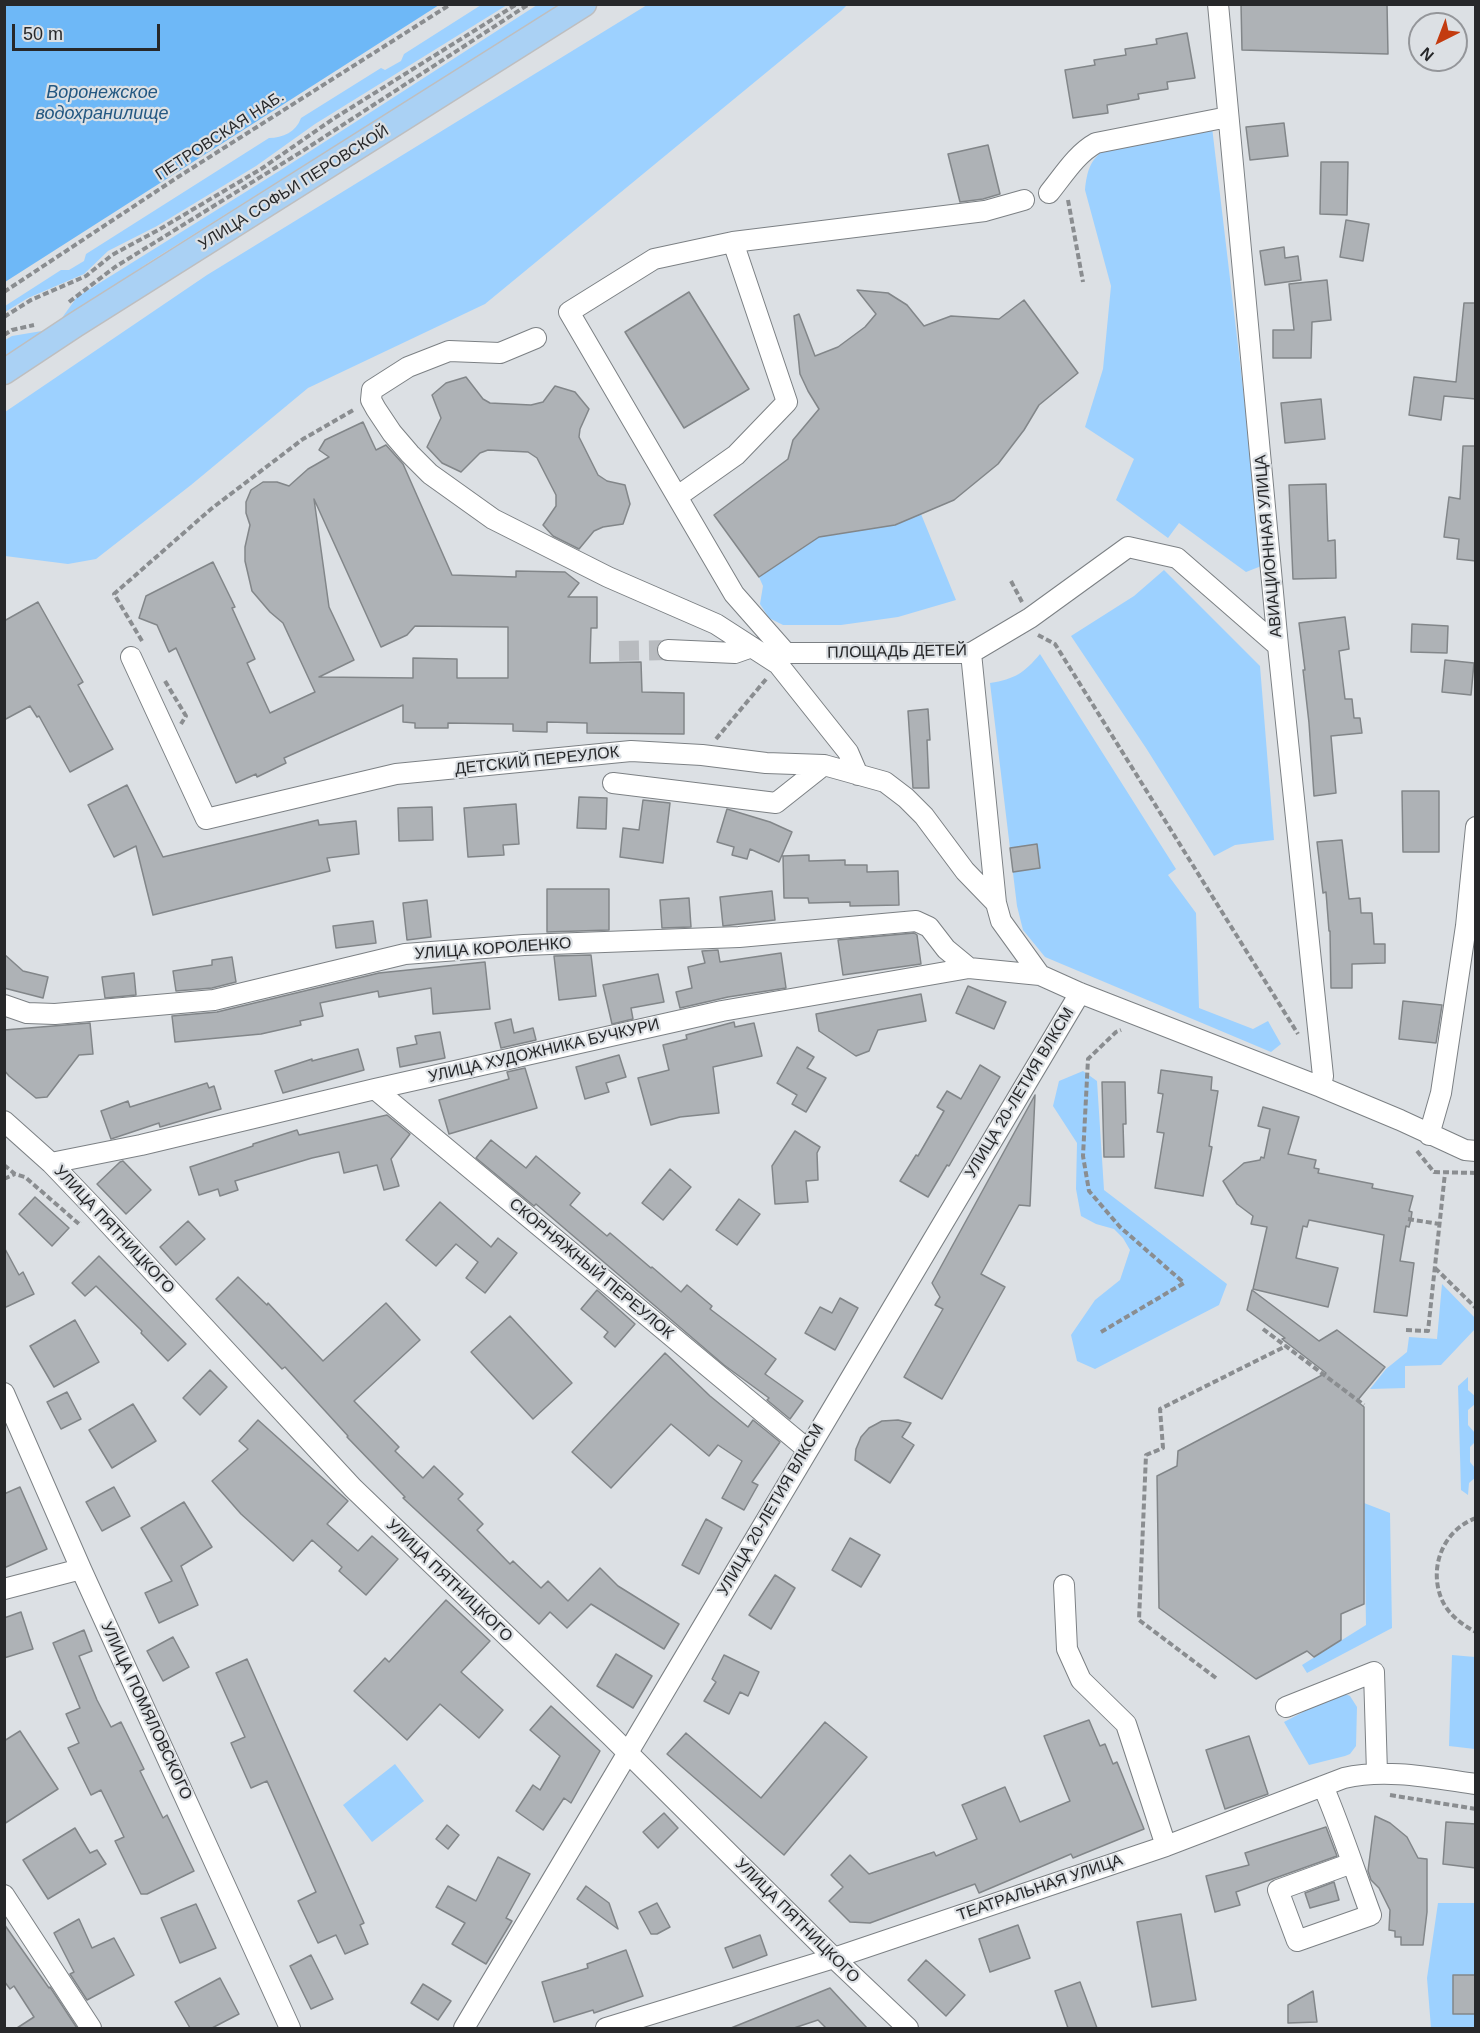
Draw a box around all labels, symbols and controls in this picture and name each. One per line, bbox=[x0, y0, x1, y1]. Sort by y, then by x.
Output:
scale bar bbox=[15, 12, 164, 50]
north arrow bbox=[1408, 12, 1468, 72]
text: 50 m bbox=[23, 24, 63, 44]
text: N bbox=[1417, 44, 1437, 64]
water label: Воронежское водохранилище bbox=[35, 82, 169, 124]
street label: ПЕТРОВСКАЯ НАБ. bbox=[152, 87, 288, 185]
street label: УЛИЦА СОФЬИ ПЕРОВСКОЙ bbox=[195, 121, 393, 255]
street label: АВИАЦИОННАЯ УЛИЦА bbox=[1251, 454, 1287, 638]
street label: ПЛОЩАДЬ ДЕТЕЙ bbox=[827, 641, 967, 663]
street label: ДЕТСКИЙ ПЕРЕУЛОК bbox=[454, 743, 620, 779]
street label: УЛИЦА КОРОЛЕНКО bbox=[414, 934, 572, 964]
street label: УЛИЦА 20-ЛЕТИЯ ВЛКСМ bbox=[962, 1004, 1078, 1182]
street label: УЛИЦА ХУДОЖНИКА БУЧКУРИ bbox=[427, 1015, 661, 1087]
street label: УЛИЦА ПЯТНИЦКОГО bbox=[50, 1162, 178, 1298]
street label: СКОРНЯЖНЫЙ ПЕРЕУЛОК bbox=[505, 1195, 677, 1343]
street label: УЛИЦА 20-ЛЕТИЯ ВЛКСМ bbox=[714, 1421, 828, 1599]
street label: УЛИЦА ПЯТНИЦКОГО bbox=[382, 1516, 516, 1646]
street label: УЛИЦА ПОМЯЛОВСКОГО bbox=[96, 1619, 196, 1803]
street label: ТЕАТРАЛЬНАЯ УЛИЦА bbox=[955, 1851, 1125, 1925]
street label: УЛИЦА ПЯТНИЦКОГО bbox=[731, 1855, 863, 1987]

